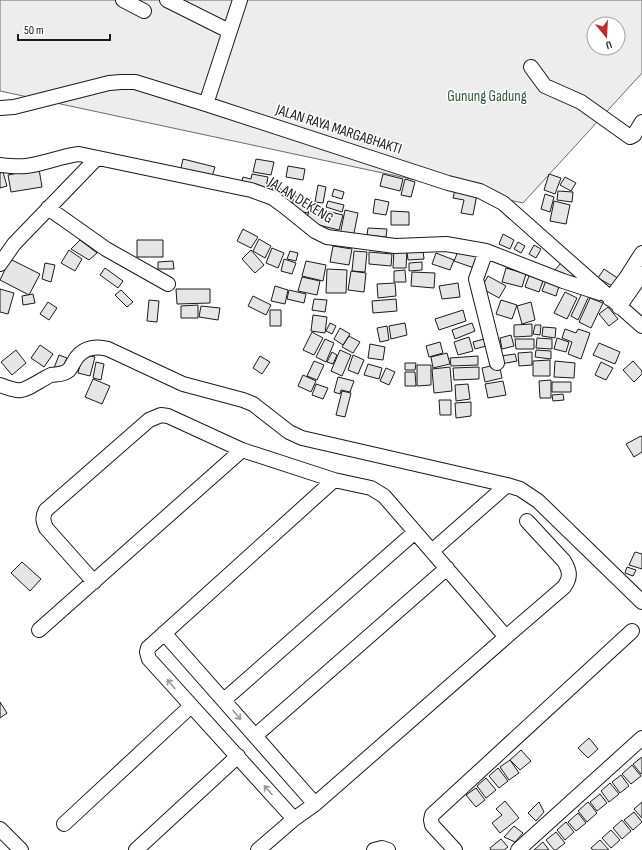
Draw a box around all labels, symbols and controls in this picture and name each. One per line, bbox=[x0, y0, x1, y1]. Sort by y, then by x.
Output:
scale bar bbox=[18, 16, 110, 42]
north arrow bbox=[586, 16, 626, 56]
text: 50 m bbox=[24, 23, 44, 38]
text: U bbox=[604, 38, 614, 52]
park label: Gunung Gadung bbox=[447, 87, 527, 106]
street label: JALAN RAYA MARGABHAKTI bbox=[272, 100, 404, 159]
street label: JALAN DEKENG bbox=[264, 172, 337, 228]
one-way arrow bbox=[167, 678, 176, 689]
one-way arrow bbox=[232, 710, 241, 720]
one-way arrow bbox=[263, 785, 273, 795]

